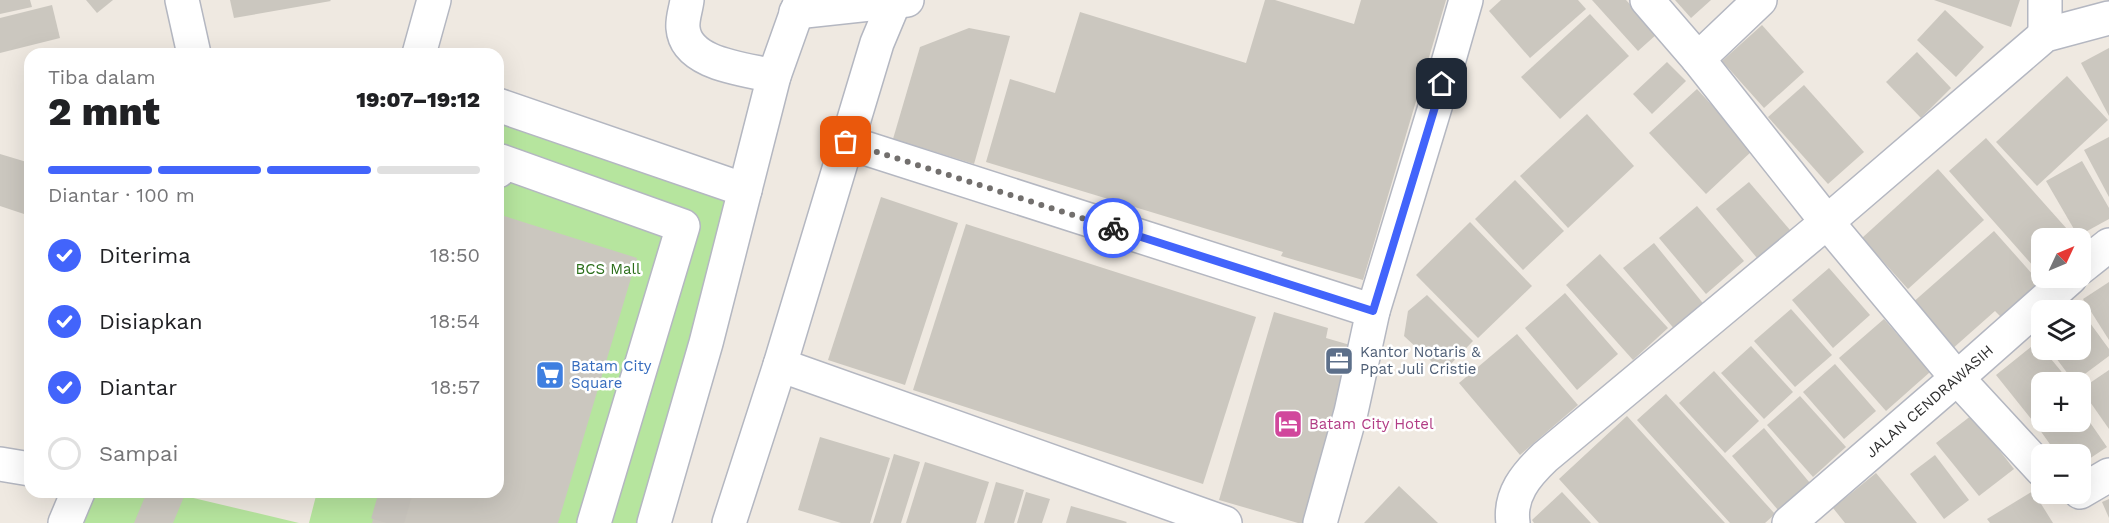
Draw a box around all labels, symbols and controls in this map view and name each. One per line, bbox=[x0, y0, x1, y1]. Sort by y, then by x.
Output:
pin bbox=[1416, 58, 1467, 109]
text: Tiba dalam bbox=[48, 65, 156, 89]
icon: home bbox=[1425, 67, 1458, 100]
text: 19:07–19:12 bbox=[356, 87, 480, 112]
text: 2 mnt bbox=[48, 89, 160, 134]
pin bbox=[820, 116, 871, 167]
icon: bag bbox=[829, 125, 862, 158]
text: Diantar · 100 m bbox=[48, 183, 195, 207]
courier bbox=[1083, 198, 1143, 258]
icon: bike bbox=[1097, 212, 1130, 245]
north arrow bbox=[2031, 228, 2091, 288]
map controls bbox=[2031, 228, 2091, 504]
icon: check bbox=[48, 239, 81, 272]
text: Diterima bbox=[99, 243, 191, 268]
text: 18:50 bbox=[430, 243, 480, 267]
park label: BCS Mall bbox=[575, 260, 641, 278]
button: layers bbox=[2031, 300, 2091, 360]
icon: check bbox=[48, 305, 81, 338]
text: Disiapkan bbox=[99, 309, 203, 334]
text: 18:54 bbox=[430, 309, 480, 333]
street label: JALAN CENDRAWASIH bbox=[1862, 341, 1997, 461]
place label: Kantor Notaris & Ppat Juli Cristie bbox=[1360, 343, 1481, 378]
office icon: Kantor Notaris & Ppat Juli Cristie bbox=[1323, 345, 1355, 377]
place label: Batam City Square bbox=[571, 357, 652, 392]
supermarket icon: Batam City Square bbox=[534, 359, 566, 391]
icon: check bbox=[48, 371, 81, 404]
button: + bbox=[2031, 372, 2091, 432]
text: Diantar bbox=[99, 375, 177, 400]
text: 18:57 bbox=[431, 375, 480, 399]
hotel icon: Batam City Hotel bbox=[1272, 408, 1304, 440]
place label: Batam City Hotel bbox=[1309, 415, 1434, 433]
text: Sampai bbox=[99, 441, 178, 466]
button: − bbox=[2031, 444, 2091, 504]

